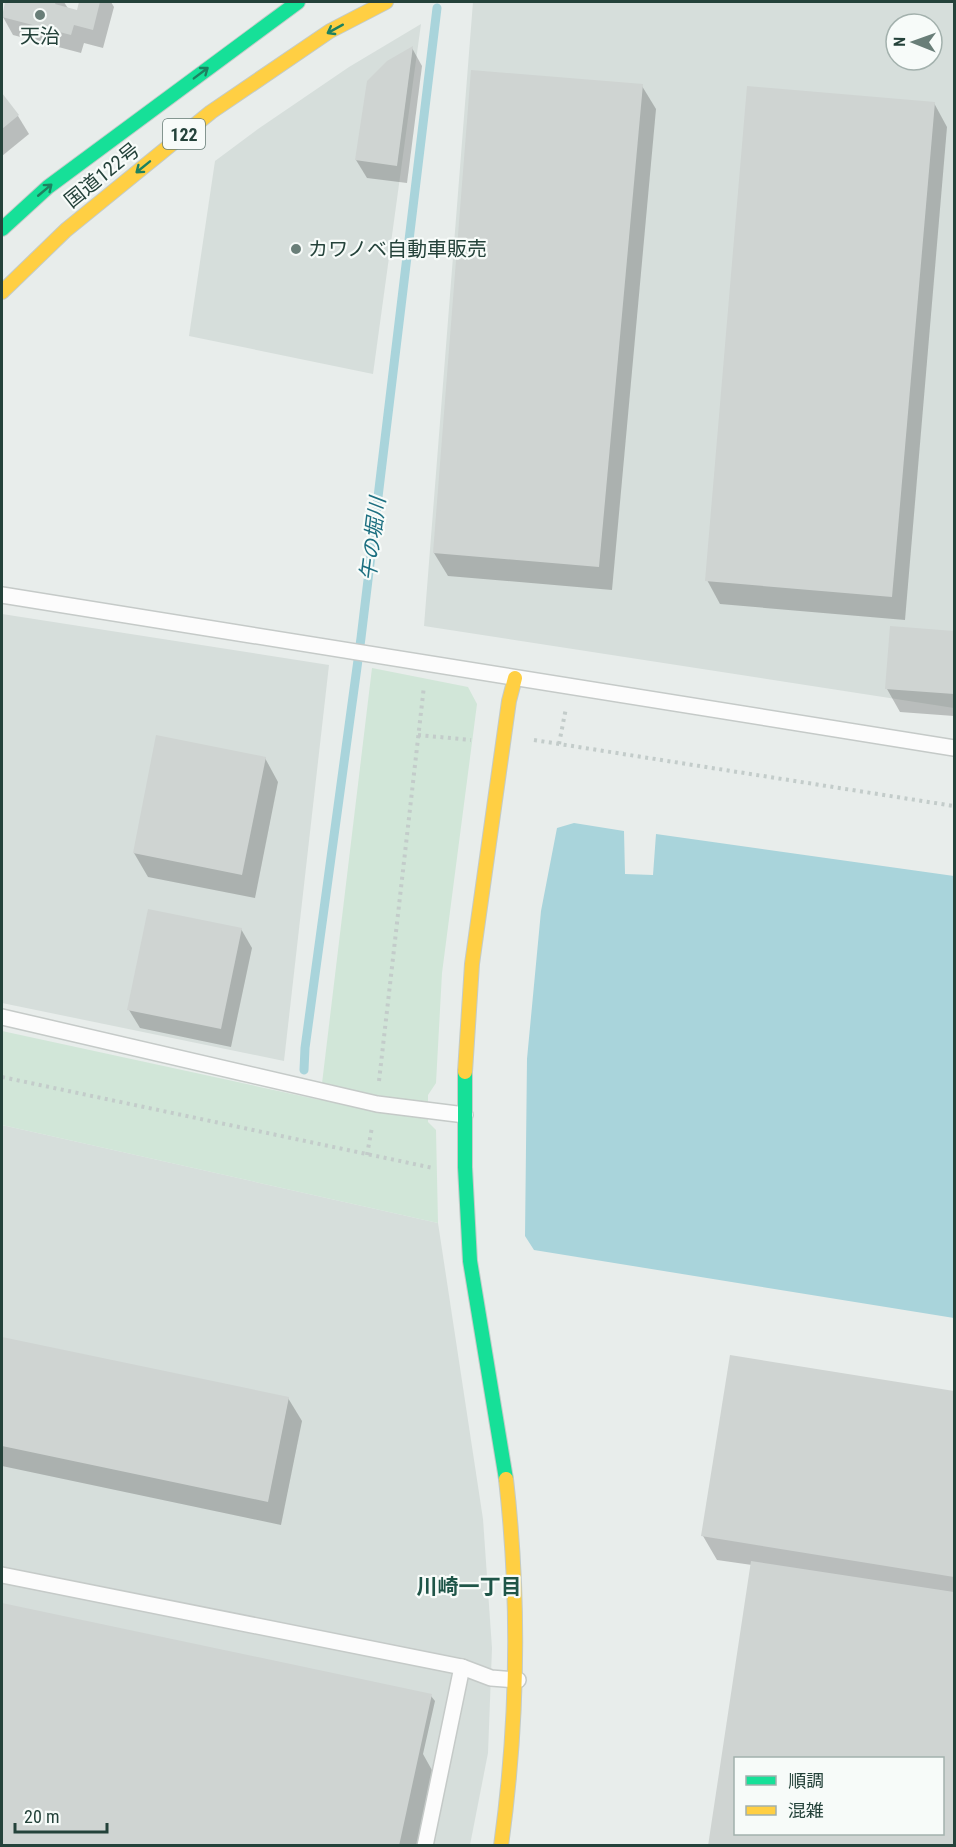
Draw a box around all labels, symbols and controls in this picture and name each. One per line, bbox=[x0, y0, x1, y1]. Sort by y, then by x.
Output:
marker: 天治 bbox=[33, 8, 47, 22]
north arrow bbox=[884, 12, 944, 72]
place label: 天治 bbox=[20, 24, 60, 48]
one-way arrow bbox=[326, 24, 344, 35]
text: N bbox=[890, 37, 909, 47]
one-way arrow bbox=[193, 67, 209, 79]
road number: 122 bbox=[163, 119, 205, 149]
street label: 国道122号 bbox=[60, 137, 144, 213]
one-way arrow bbox=[135, 161, 151, 174]
one-way arrow bbox=[37, 183, 52, 197]
place label: カワノベ自動車販売 bbox=[308, 237, 487, 261]
marker: カワノベ自動車販売 bbox=[289, 242, 303, 256]
water label: 午の堀川 bbox=[356, 494, 390, 582]
district label: 川崎一丁目 bbox=[417, 1575, 522, 1599]
legend bbox=[734, 1757, 944, 1835]
text: 順調 bbox=[788, 1770, 824, 1791]
scale bar bbox=[15, 1796, 106, 1834]
text: 混雑 bbox=[788, 1800, 824, 1821]
text: 20 m bbox=[24, 1806, 59, 1827]

